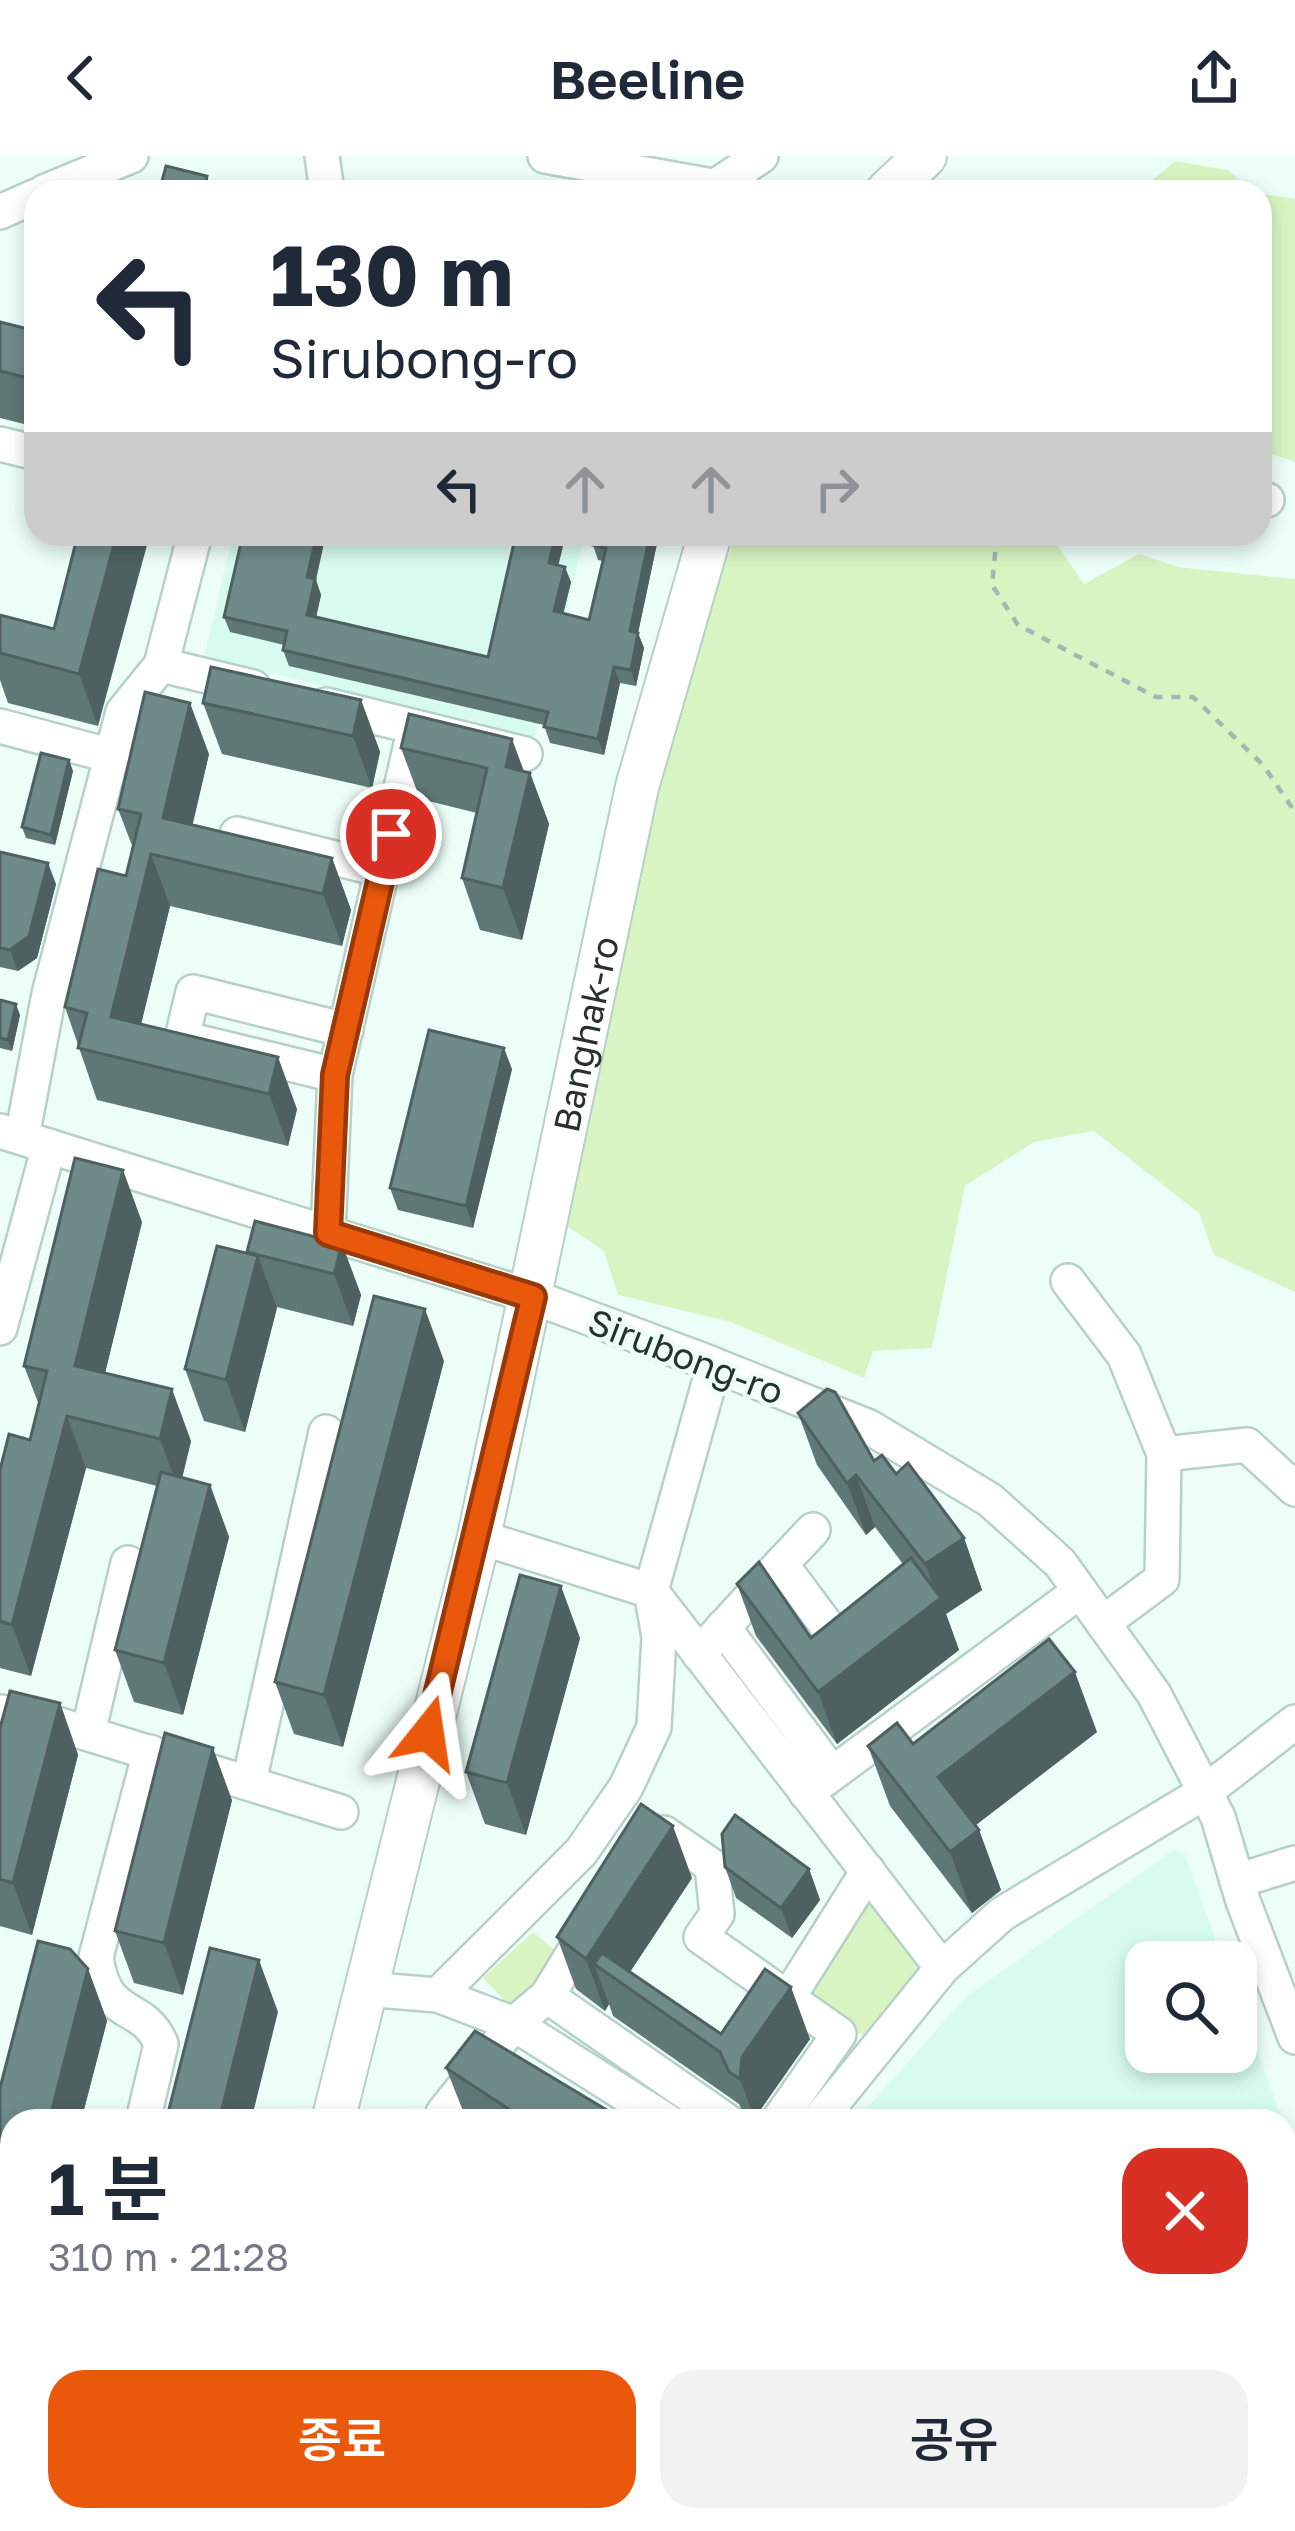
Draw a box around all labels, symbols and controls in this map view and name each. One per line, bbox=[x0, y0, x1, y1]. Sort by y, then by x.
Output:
icon: back bbox=[48, 45, 114, 111]
icon: share bbox=[1181, 45, 1247, 111]
text: Beeline bbox=[550, 46, 745, 111]
text: 130 m bbox=[270, 224, 514, 324]
icon: left bbox=[72, 228, 228, 384]
text: Sirubong-ro bbox=[270, 325, 578, 390]
icon: left bbox=[426, 456, 492, 522]
icon: ahead bbox=[552, 456, 618, 522]
icon: ahead bbox=[678, 456, 744, 522]
icon: right bbox=[804, 456, 870, 522]
pin bbox=[340, 783, 442, 885]
icon: arrive bbox=[358, 801, 424, 867]
street label: Banghak-ro bbox=[543, 932, 627, 1136]
street label: Sirubong-ro bbox=[582, 1299, 790, 1413]
position arrow bbox=[365, 1670, 491, 1796]
map controls bbox=[1125, 1941, 1257, 2073]
button: search bbox=[1125, 1941, 1257, 2073]
text: 1 분 bbox=[48, 2144, 169, 2231]
button: close bbox=[1122, 2148, 1248, 2274]
text: 310 m · 21:28 bbox=[48, 2233, 289, 2280]
button: 종료 bbox=[48, 2370, 636, 2508]
button: 공유 bbox=[660, 2370, 1248, 2508]

